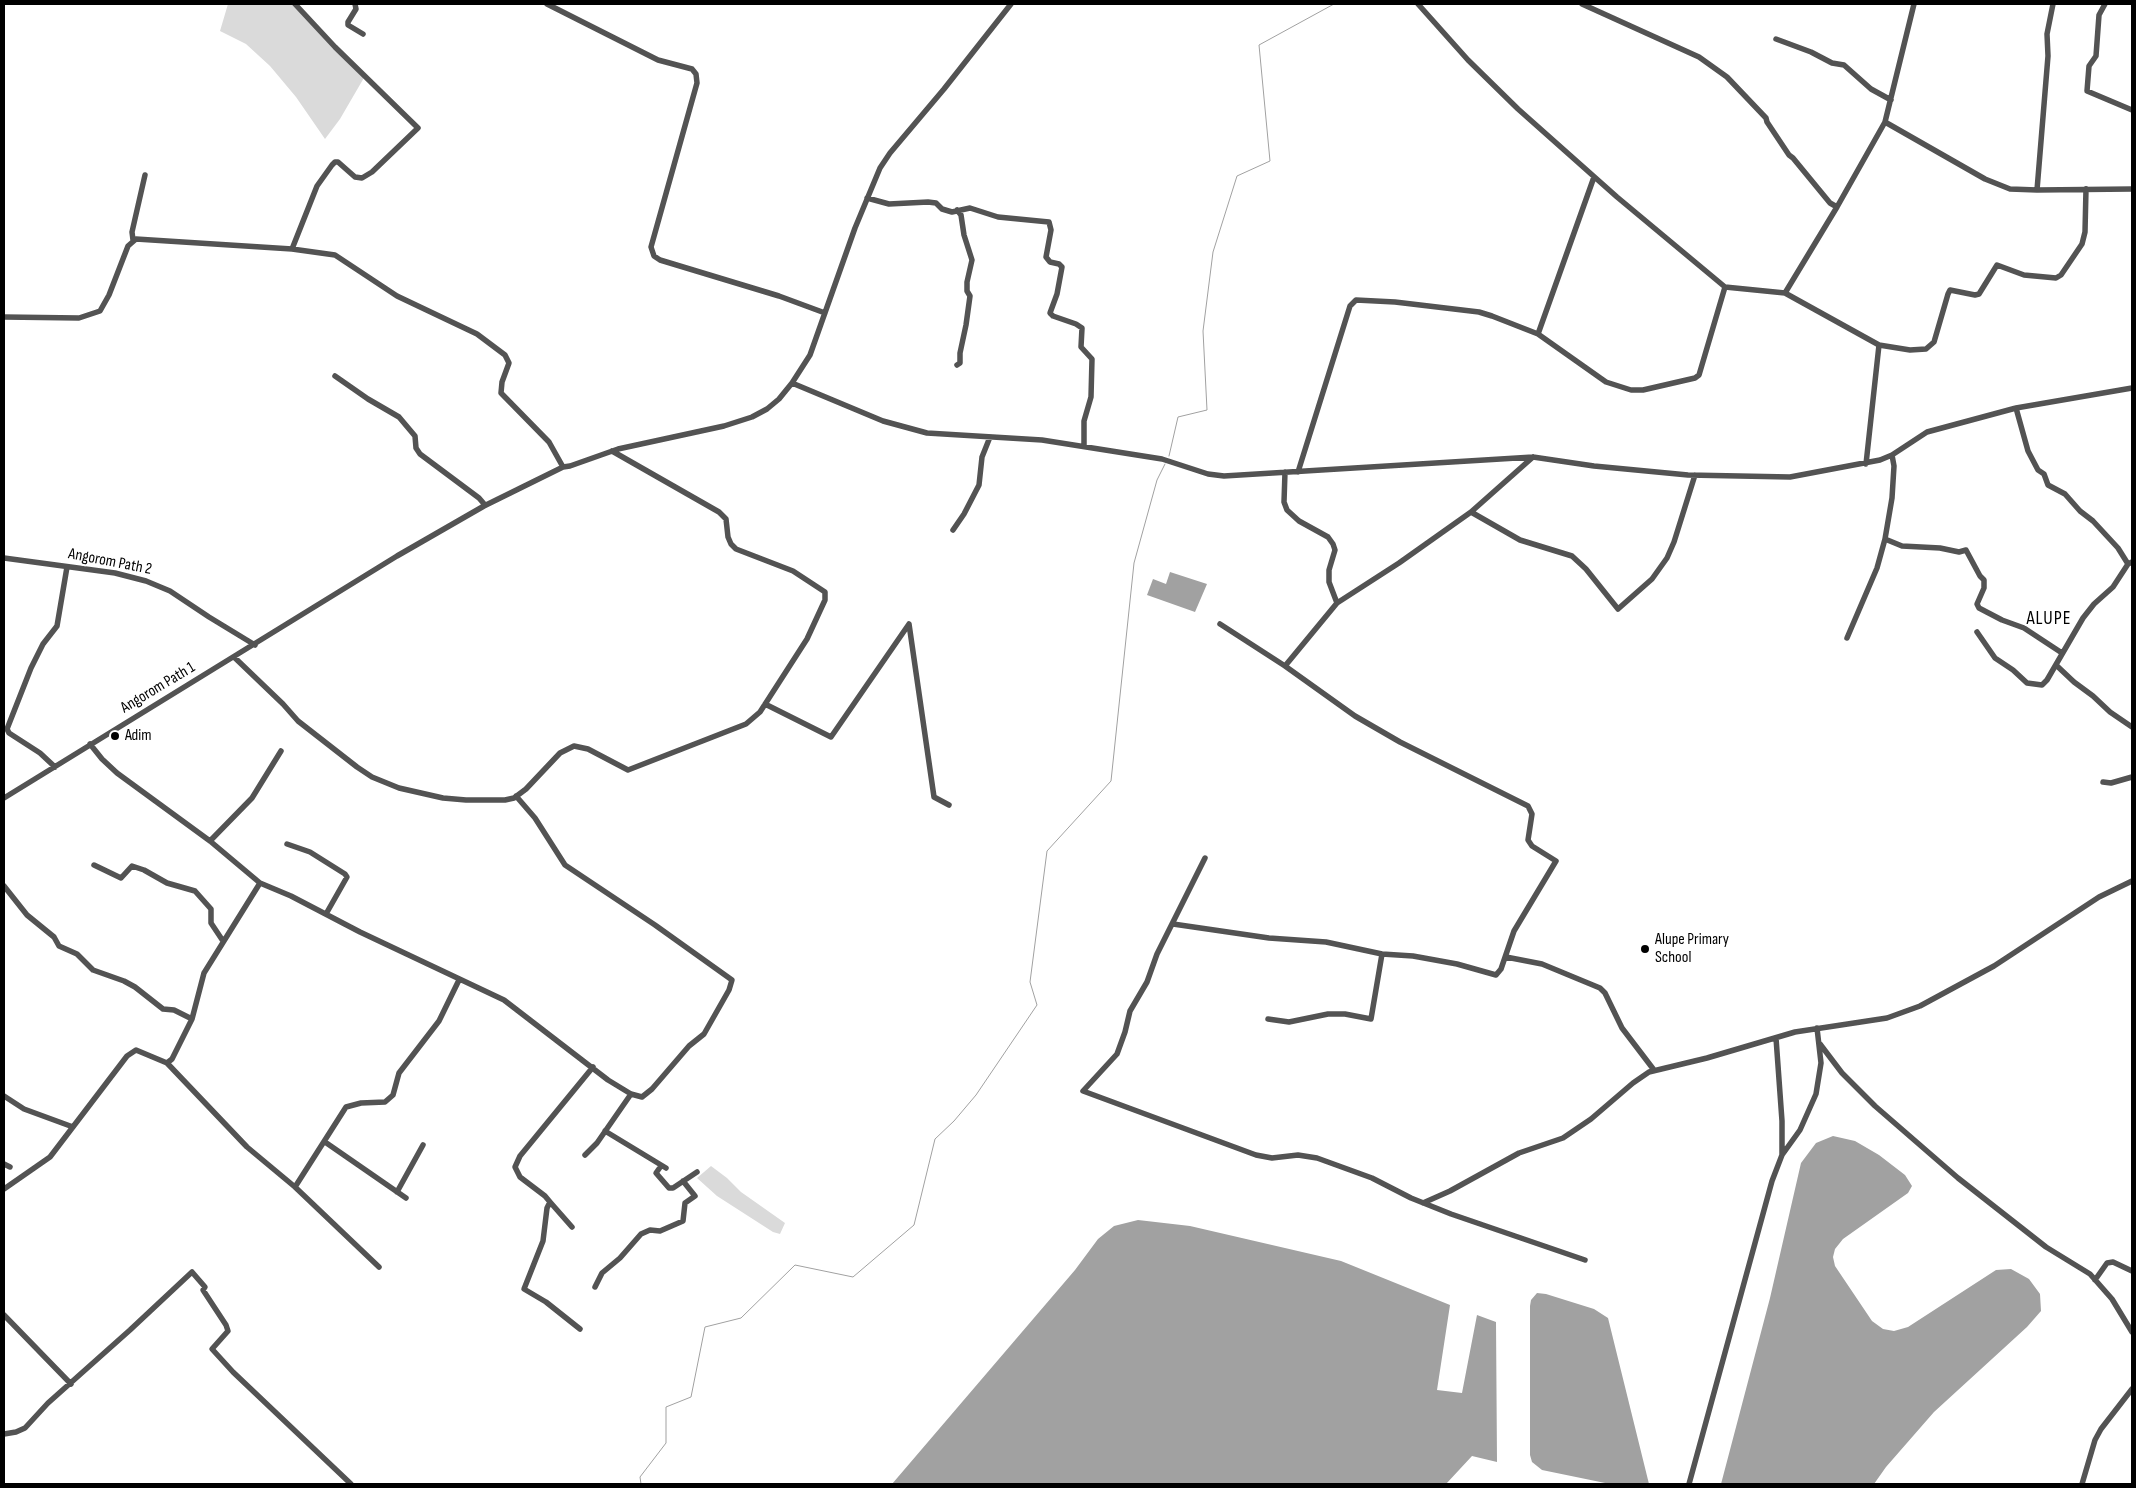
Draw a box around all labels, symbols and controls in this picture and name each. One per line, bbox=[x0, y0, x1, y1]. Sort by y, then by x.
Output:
street label: Angorom Path 2 bbox=[67, 545, 153, 579]
district label: ALUPE bbox=[2026, 608, 2072, 630]
street label: Angorom Path 1 bbox=[117, 658, 199, 718]
place label: Adim bbox=[125, 726, 152, 746]
marker: Adim bbox=[109, 730, 121, 742]
place label: Alupe Primary School bbox=[1655, 930, 1729, 968]
marker: Alupe Primary School bbox=[1639, 943, 1651, 955]

